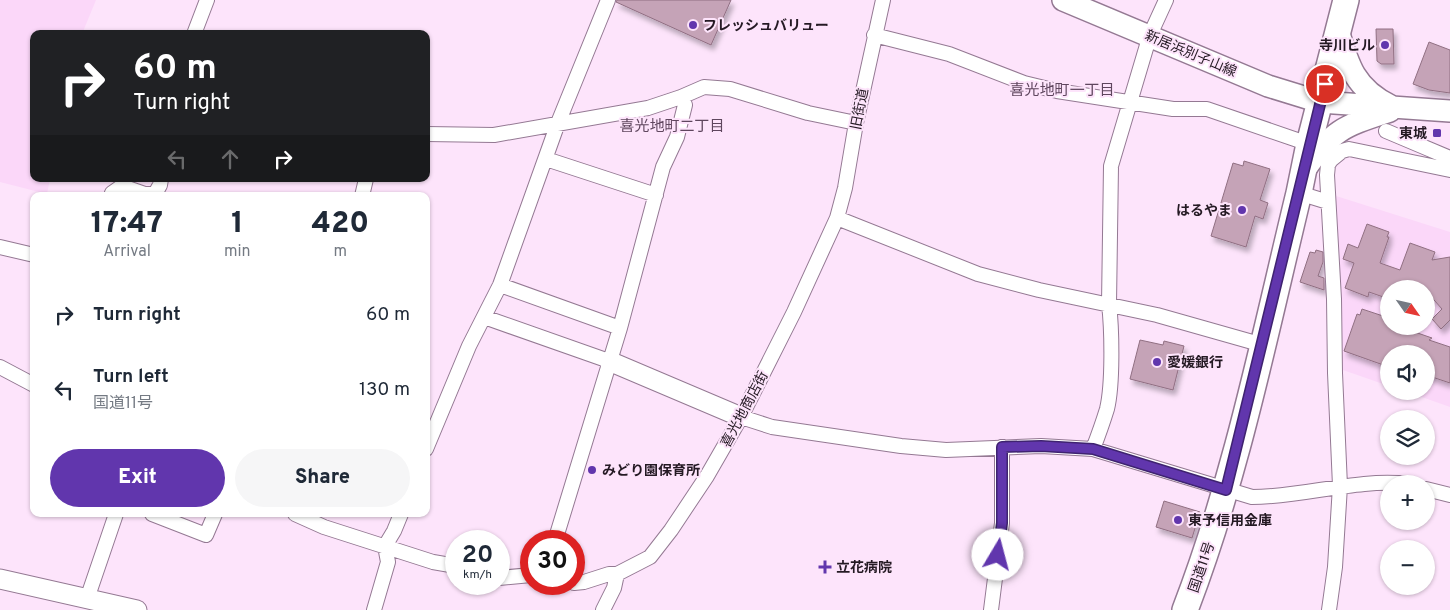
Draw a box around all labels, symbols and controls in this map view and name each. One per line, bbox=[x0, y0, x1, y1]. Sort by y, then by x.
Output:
place label: フレッシュバリュー bbox=[703, 18, 829, 35]
marker: フレッシュバリュー bbox=[687, 19, 699, 31]
street label: 新居浜別子山線 bbox=[1142, 27, 1239, 81]
place label: 寺川ビル bbox=[1319, 38, 1375, 55]
marker: 寺川ビル bbox=[1379, 39, 1391, 51]
text: 60 m bbox=[133, 47, 217, 91]
icon: right bbox=[50, 50, 115, 115]
pin bbox=[1304, 63, 1346, 105]
icon: arrive bbox=[1311, 70, 1339, 98]
district label: 喜光地町一丁目 bbox=[1009, 82, 1115, 101]
street label: 旧街道 bbox=[848, 87, 873, 132]
text: Turn right bbox=[133, 90, 230, 117]
district label: 喜光地町二丁目 bbox=[619, 118, 725, 137]
place label: 東城 bbox=[1399, 125, 1427, 143]
marker: 東城 bbox=[1431, 127, 1443, 139]
icon: left bbox=[163, 145, 191, 173]
icon: ahead bbox=[216, 145, 244, 173]
icon: right bbox=[269, 145, 297, 173]
place label: はるやま bbox=[1176, 203, 1232, 220]
marker: はるやま bbox=[1236, 204, 1248, 216]
text: 17:47 bbox=[91, 206, 163, 243]
text: 1 bbox=[231, 206, 243, 243]
text: 420 bbox=[311, 206, 369, 243]
text: Arrival bbox=[103, 242, 151, 262]
text: min bbox=[224, 242, 251, 262]
text: m bbox=[334, 242, 347, 262]
north arrow bbox=[1380, 280, 1435, 335]
map controls bbox=[1380, 280, 1435, 595]
icon: right bbox=[50, 301, 78, 329]
text: Turn right bbox=[93, 303, 181, 327]
text: 60 m bbox=[366, 303, 410, 327]
button: sound bbox=[1380, 345, 1435, 400]
place label: 愛媛銀行 bbox=[1167, 355, 1223, 372]
marker: 愛媛銀行 bbox=[1151, 356, 1163, 368]
text: Turn left bbox=[93, 365, 169, 389]
street label: 喜光地商店街 bbox=[718, 369, 773, 451]
icon: left bbox=[50, 376, 78, 404]
text: 130 m bbox=[359, 378, 410, 402]
text: 国道11号 bbox=[93, 394, 153, 414]
button: layers bbox=[1380, 410, 1435, 465]
button: Exit bbox=[50, 449, 225, 507]
button: Share bbox=[235, 449, 410, 507]
place label: みどり園保育所 bbox=[602, 463, 700, 480]
marker: みどり園保育所 bbox=[586, 464, 598, 476]
button: + bbox=[1380, 475, 1435, 530]
place label: 東予信用金庫 bbox=[1188, 513, 1272, 530]
marker: 東予信用金庫 bbox=[1172, 514, 1184, 526]
position arrow bbox=[971, 528, 1023, 580]
speed limit sign: 30 bbox=[520, 530, 585, 595]
text: 20 bbox=[462, 540, 493, 572]
street label: 国道11号 bbox=[1186, 540, 1219, 595]
button: − bbox=[1380, 540, 1435, 595]
marker: 立花病院 bbox=[818, 560, 832, 574]
place label: 立花病院 bbox=[836, 560, 892, 577]
text: km/h bbox=[463, 567, 492, 583]

